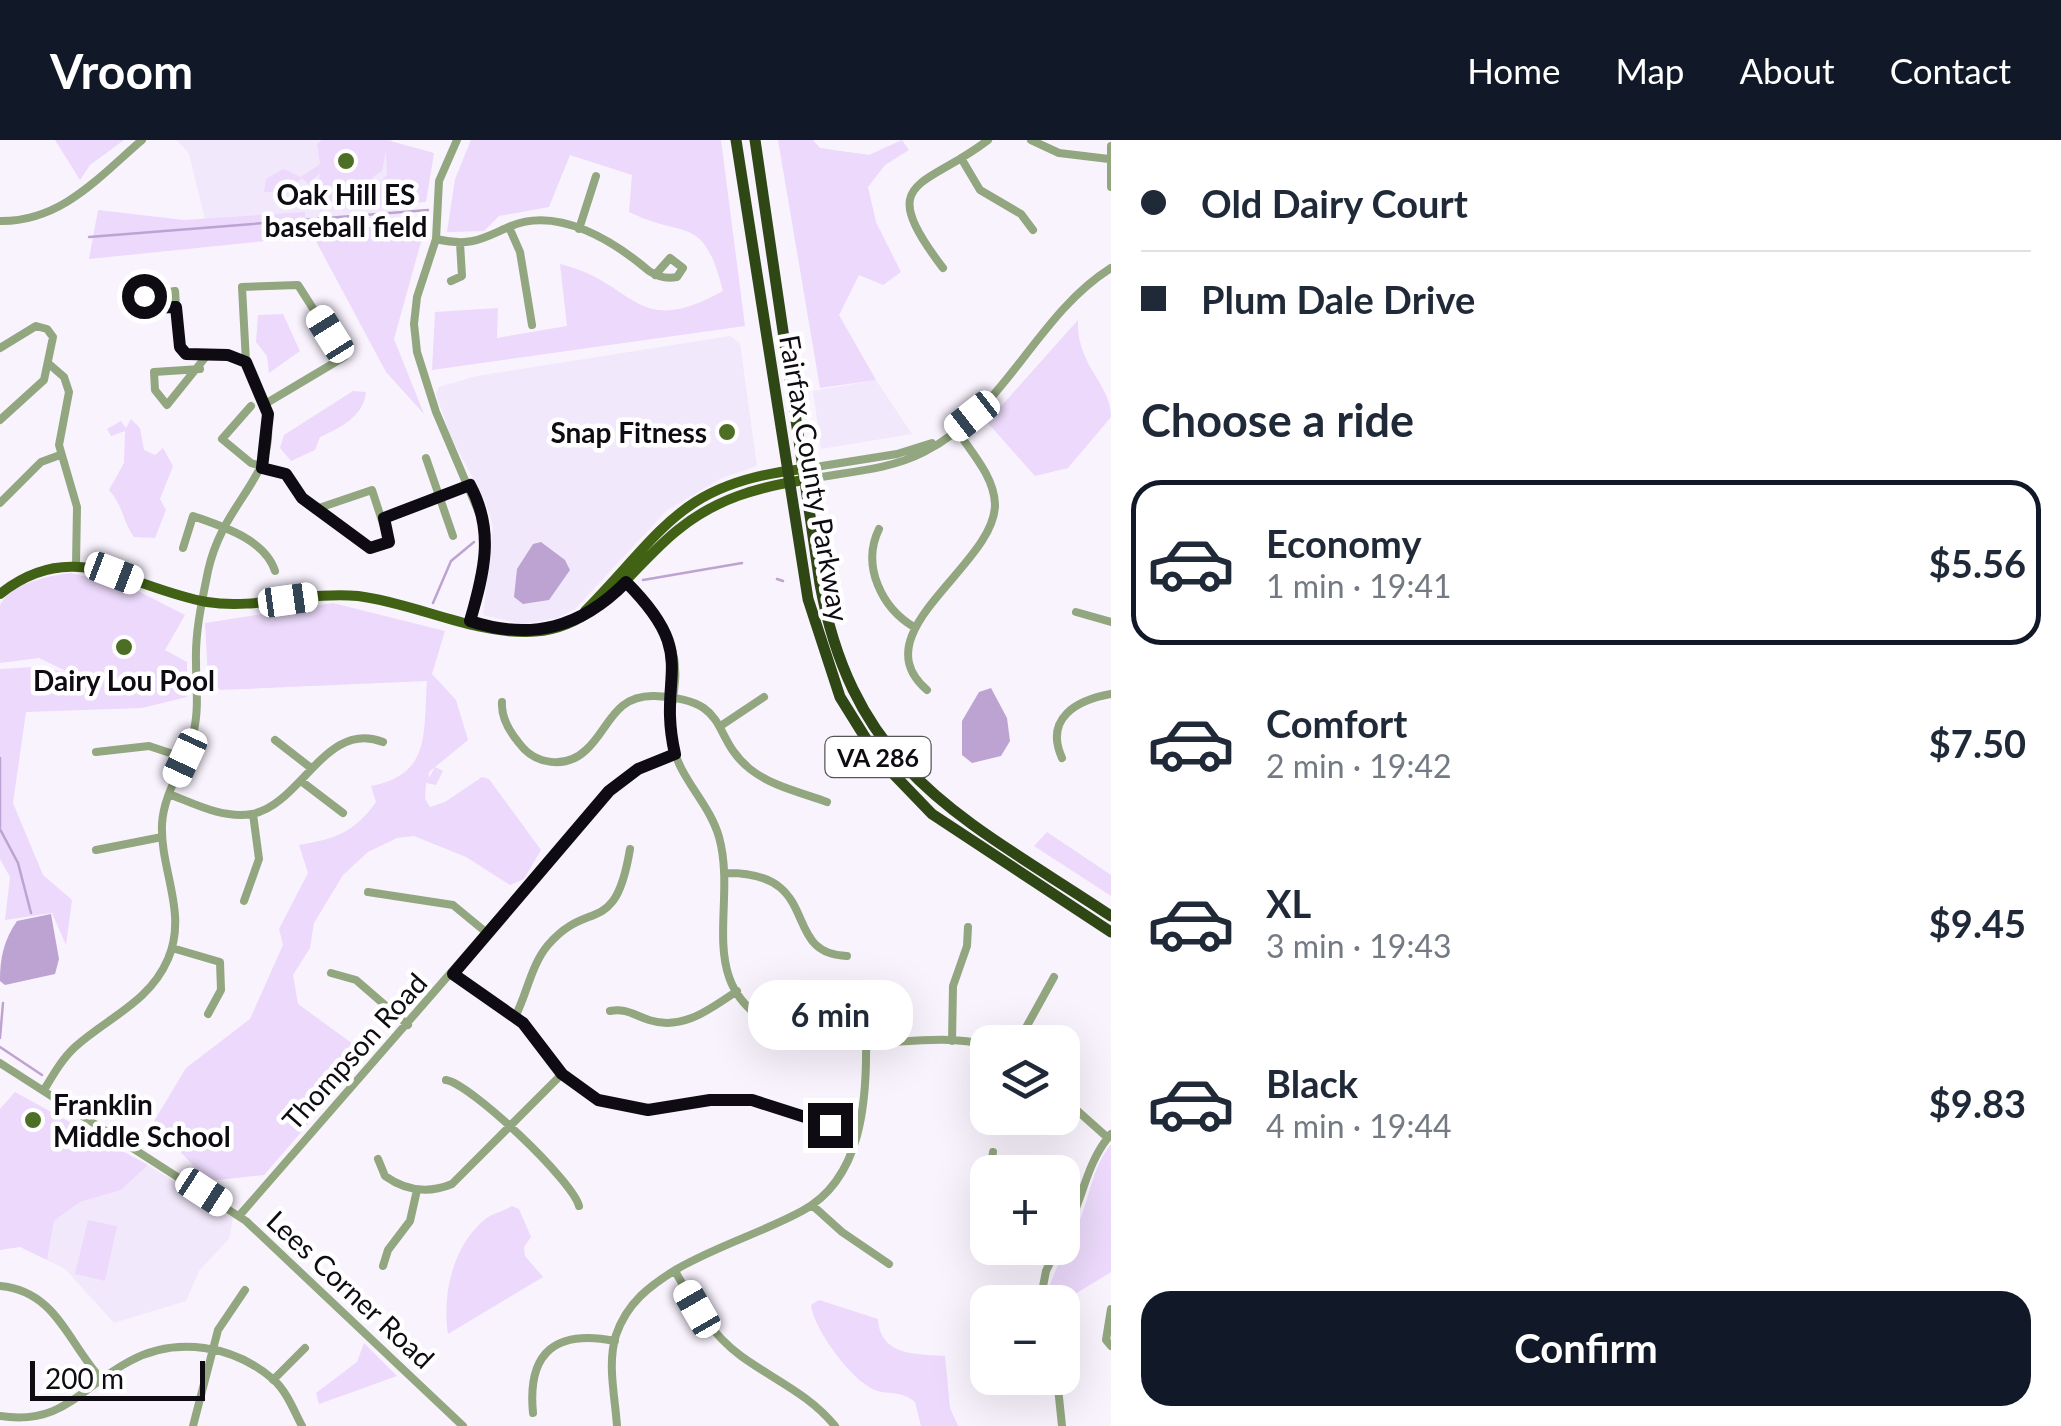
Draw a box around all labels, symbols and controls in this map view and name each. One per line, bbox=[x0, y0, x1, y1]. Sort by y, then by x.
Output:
text: Vroom bbox=[50, 42, 193, 99]
text: Home bbox=[1467, 49, 1560, 91]
text: Map bbox=[1615, 49, 1684, 91]
text: About bbox=[1739, 49, 1835, 91]
text: Contact bbox=[1890, 49, 2011, 91]
marker: Oak Hill ES baseball field bbox=[335, 150, 357, 172]
place label: Oak Hill ES baseball field bbox=[265, 177, 427, 243]
text: Old Dairy Court bbox=[1201, 180, 1468, 226]
route start bbox=[122, 274, 167, 319]
text: Plum Dale Drive bbox=[1201, 276, 1475, 322]
car bbox=[301, 301, 359, 367]
street label: Fairfax County Parkway bbox=[773, 332, 857, 624]
car bbox=[939, 386, 1005, 446]
text: Choose a ride bbox=[1141, 393, 1414, 447]
place label: Snap Fitness bbox=[550, 415, 707, 449]
marker: Snap Fitness bbox=[716, 421, 738, 443]
icon: car bbox=[1146, 518, 1236, 608]
text: Economy bbox=[1266, 520, 1421, 566]
text: $5.56 bbox=[1929, 540, 2026, 586]
car bbox=[81, 548, 147, 598]
text: 1 min · 19:41 bbox=[1266, 566, 1452, 605]
car bbox=[256, 581, 320, 619]
marker: Dairy Lou Pool bbox=[113, 636, 135, 658]
place label: Dairy Lou Pool bbox=[33, 663, 215, 697]
icon: car bbox=[1146, 698, 1236, 788]
text: Comfort bbox=[1266, 700, 1407, 746]
text: $7.50 bbox=[1929, 720, 2026, 766]
car bbox=[159, 724, 211, 792]
road number: VA 286 bbox=[826, 737, 930, 777]
text: 2 min · 19:42 bbox=[1266, 746, 1452, 785]
icon: car bbox=[1146, 878, 1236, 968]
text: XL bbox=[1266, 880, 1311, 926]
text: $9.45 bbox=[1929, 900, 2026, 946]
text: 3 min · 19:43 bbox=[1266, 926, 1452, 965]
street label: Thompson Road bbox=[275, 966, 433, 1136]
callout: 6 min bbox=[748, 980, 912, 1050]
text: 6 min bbox=[791, 995, 870, 1034]
map controls bbox=[970, 1025, 1080, 1395]
button: layers bbox=[970, 1025, 1080, 1135]
icon: car bbox=[1146, 1058, 1236, 1148]
text: Black bbox=[1266, 1060, 1358, 1106]
text: $9.83 bbox=[1929, 1080, 2026, 1126]
place label: Franklin Middle School bbox=[53, 1087, 231, 1153]
route end bbox=[808, 1103, 853, 1148]
text: 4 min · 19:44 bbox=[1266, 1106, 1452, 1145]
marker: Franklin Middle School bbox=[22, 1109, 44, 1131]
button: + bbox=[970, 1155, 1080, 1265]
car bbox=[171, 1163, 237, 1221]
street label: Lees Corner Road bbox=[260, 1203, 442, 1375]
car bbox=[669, 1276, 725, 1342]
button: − bbox=[970, 1285, 1080, 1395]
button: Confirm bbox=[1141, 1291, 2031, 1406]
scale bar bbox=[30, 1356, 205, 1400]
text: 200 m bbox=[45, 1361, 124, 1395]

